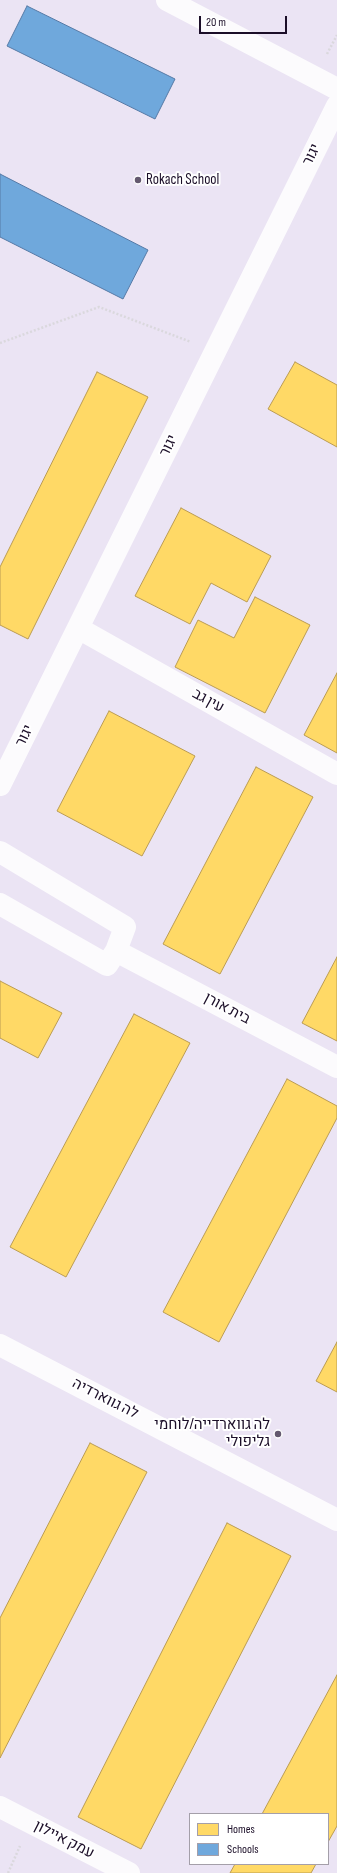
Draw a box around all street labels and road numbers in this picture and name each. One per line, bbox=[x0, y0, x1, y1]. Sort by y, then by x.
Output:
street label: יגור bbox=[299, 141, 325, 169]
street label: יגור bbox=[156, 432, 182, 460]
street label: עין גב bbox=[189, 685, 227, 717]
street label: יגור bbox=[12, 722, 38, 750]
street label: בית אורן bbox=[201, 989, 253, 1029]
street label: לה גווארדיה bbox=[69, 1375, 141, 1423]
street label: עמק איילון bbox=[31, 1817, 97, 1863]

